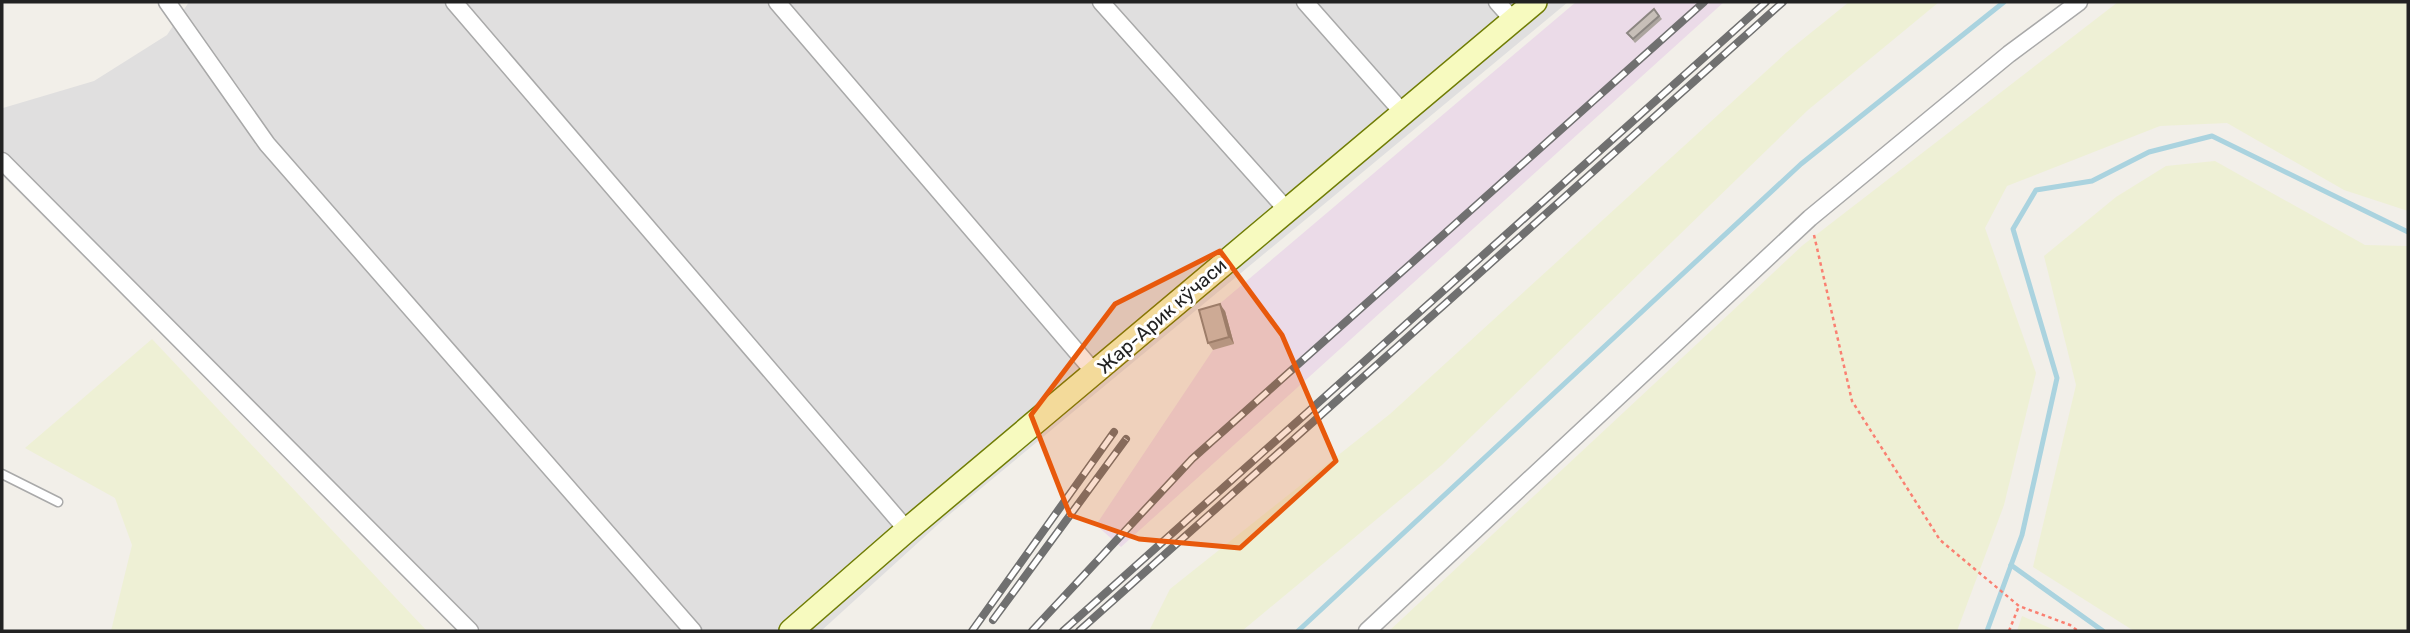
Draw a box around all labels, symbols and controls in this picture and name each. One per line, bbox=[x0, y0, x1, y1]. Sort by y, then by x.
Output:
street label: Жар-Арик кўчаси bbox=[1093, 254, 1231, 378]

